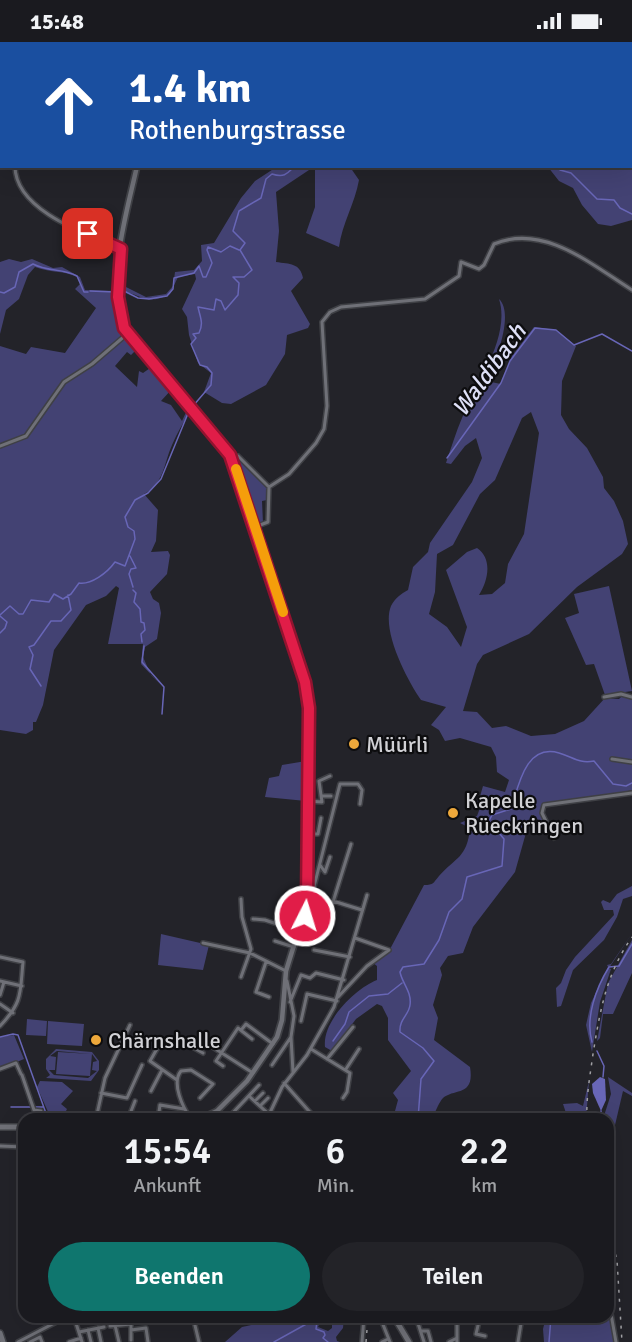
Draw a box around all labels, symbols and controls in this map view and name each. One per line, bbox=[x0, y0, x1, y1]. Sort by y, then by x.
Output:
text: 15:48 bbox=[30, 8, 84, 35]
text: 1.4 km bbox=[129, 63, 252, 114]
icon: ahead bbox=[30, 66, 108, 144]
text: Rothenburgstrasse bbox=[129, 114, 346, 147]
pin bbox=[62, 208, 113, 259]
icon: arrive bbox=[71, 217, 104, 250]
water label: Waldibach bbox=[445, 317, 533, 422]
place label: Müürli bbox=[366, 731, 428, 758]
marker: Müürli bbox=[347, 737, 361, 751]
place label: Kapelle Rüeckringen bbox=[465, 787, 583, 839]
marker: Kapelle Rüeckringen bbox=[446, 806, 460, 820]
position arrow bbox=[273, 884, 337, 948]
place label: Chärnshalle bbox=[108, 1027, 221, 1054]
marker: Chärnshalle bbox=[89, 1033, 103, 1047]
text: 15:54 bbox=[123, 1129, 211, 1174]
text: 6 bbox=[326, 1129, 345, 1174]
text: 2.2 bbox=[460, 1129, 509, 1174]
text: Ankunft bbox=[133, 1173, 201, 1198]
text: Min. bbox=[317, 1173, 354, 1198]
text: km bbox=[471, 1173, 497, 1198]
button: Beenden bbox=[48, 1242, 310, 1311]
button: Teilen bbox=[322, 1242, 584, 1311]

